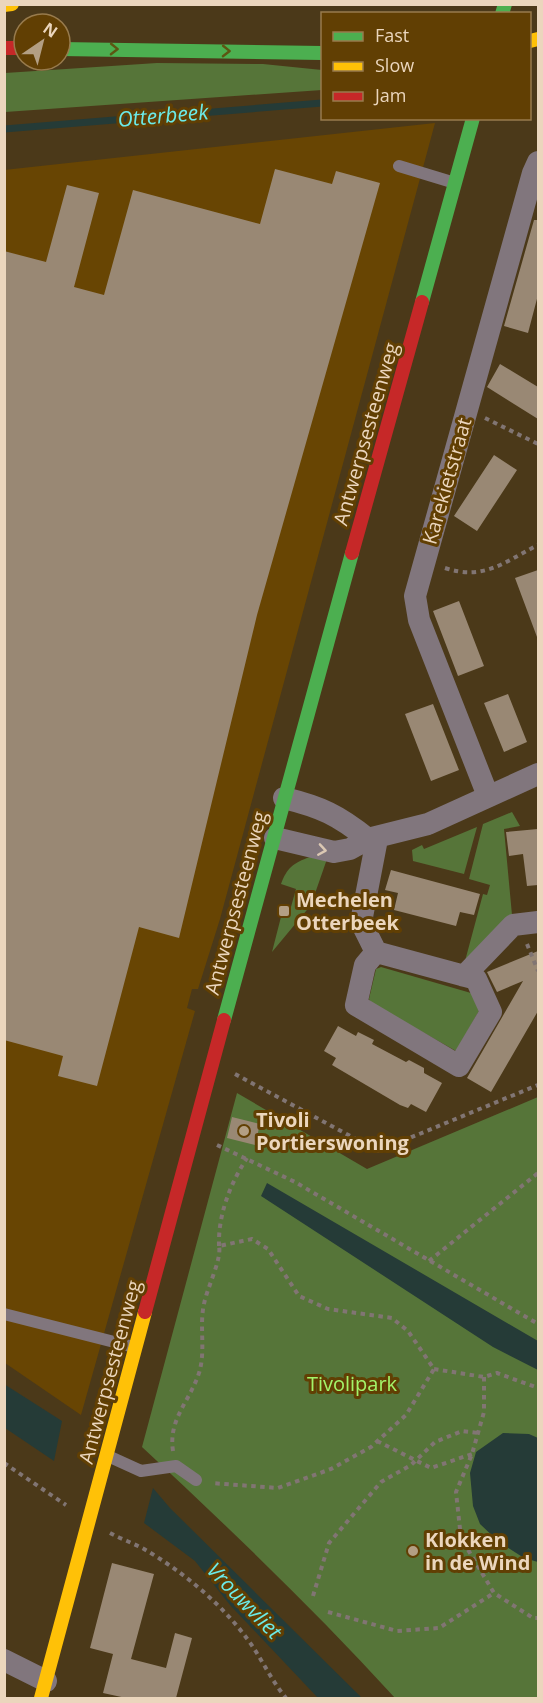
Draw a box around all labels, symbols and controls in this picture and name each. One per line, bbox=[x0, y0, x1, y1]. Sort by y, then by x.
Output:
north arrow bbox=[12, 12, 72, 72]
legend bbox=[321, 12, 531, 120]
text: N bbox=[39, 17, 62, 42]
text: Fast bbox=[375, 23, 409, 47]
one-way arrow bbox=[109, 43, 118, 56]
one-way arrow bbox=[221, 45, 230, 58]
text: Slow bbox=[375, 53, 414, 77]
text: Jam bbox=[373, 83, 407, 107]
water label: Otterbeek bbox=[116, 97, 210, 133]
street label: Antwerpsesteenweg bbox=[327, 339, 405, 528]
street label: Karekietstraat bbox=[416, 414, 478, 547]
street label: Antwerpsesteenweg bbox=[198, 808, 273, 998]
one-way arrow bbox=[317, 843, 326, 855]
place label: Mechelen Otterbeek bbox=[296, 886, 399, 936]
marker: Mechelen Otterbeek bbox=[277, 904, 291, 918]
place label: Tivoli Portierswoning bbox=[256, 1106, 410, 1156]
marker: Tivoli Portierswoning bbox=[237, 1124, 251, 1138]
street label: Antwerpsesteenweg bbox=[72, 1277, 147, 1467]
park label: Tivolipark bbox=[307, 1370, 398, 1397]
place label: Klokken in de Wind bbox=[425, 1526, 530, 1576]
marker: Klokken in de Wind bbox=[406, 1544, 420, 1558]
water label: Vrouwvliet bbox=[201, 1556, 289, 1645]

